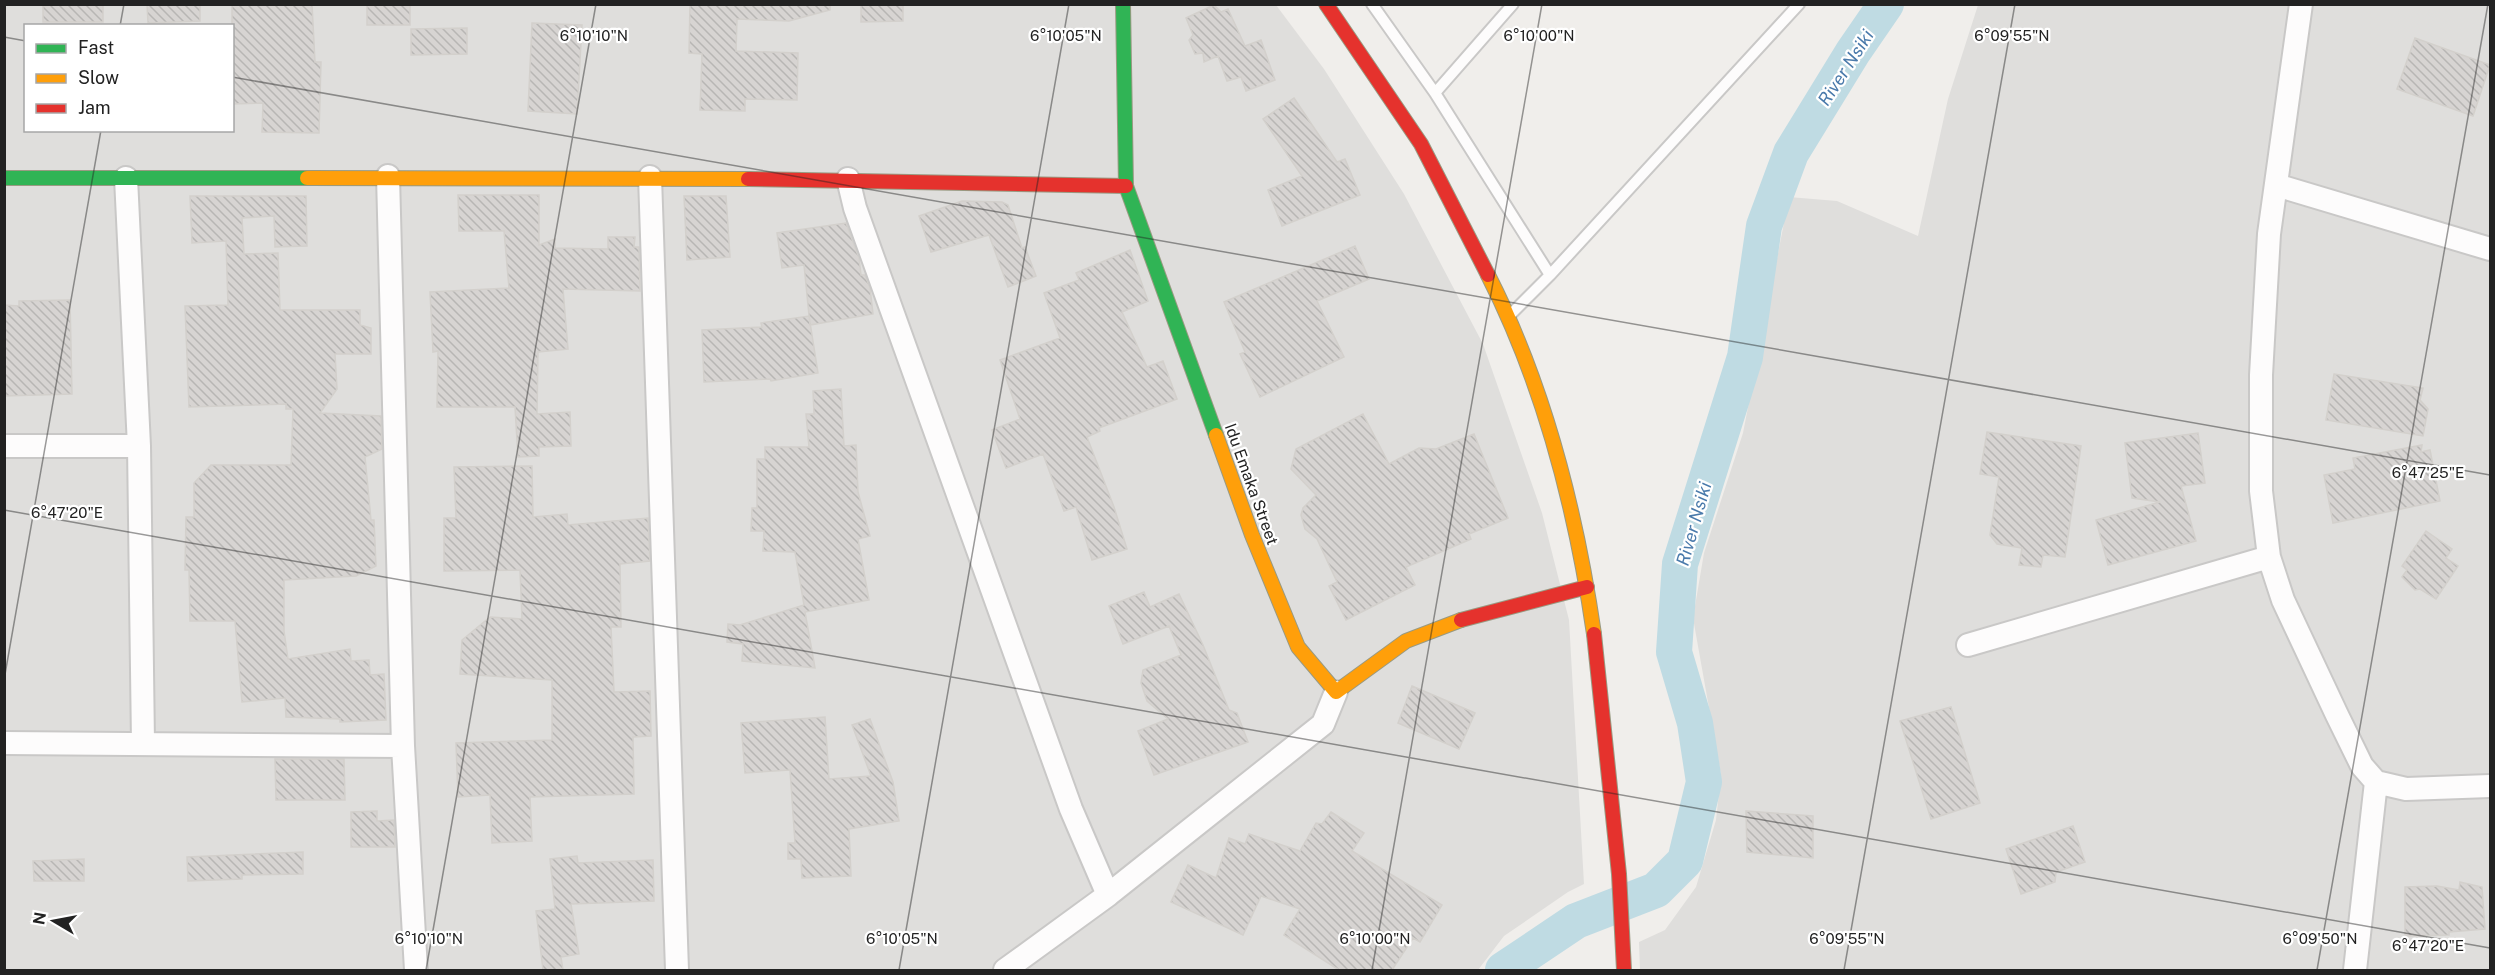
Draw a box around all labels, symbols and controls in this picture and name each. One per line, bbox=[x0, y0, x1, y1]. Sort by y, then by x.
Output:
legend bbox=[24, 24, 234, 132]
water label: River Nsiki bbox=[1813, 25, 1878, 110]
text: 6°10'10"N bbox=[560, 27, 628, 44]
text: 6°10'05"N bbox=[1030, 27, 1102, 44]
text: 6°10'00"N bbox=[1503, 27, 1575, 44]
text: 6°09'55"N bbox=[1974, 27, 2050, 44]
text: Fast bbox=[78, 37, 114, 58]
text: Slow bbox=[78, 67, 119, 88]
text: Jam bbox=[78, 97, 111, 118]
street label: Idu Emaka Street bbox=[1221, 421, 1282, 547]
text: 6°47'25"E bbox=[2392, 464, 2464, 481]
water label: River Nsiki bbox=[1672, 479, 1716, 568]
text: 6°47'20"E bbox=[31, 504, 103, 521]
north arrow bbox=[24, 891, 84, 951]
text: N bbox=[29, 911, 50, 926]
text: 6°10'10"N bbox=[395, 930, 463, 947]
text: 6°10'05"N bbox=[866, 930, 938, 947]
text: 6°10'00"N bbox=[1339, 930, 1411, 947]
text: 6°09'55"N bbox=[1809, 930, 1885, 947]
text: 6°09'50"N bbox=[2283, 930, 2357, 947]
text: 6°47'20"E bbox=[2392, 937, 2464, 954]

